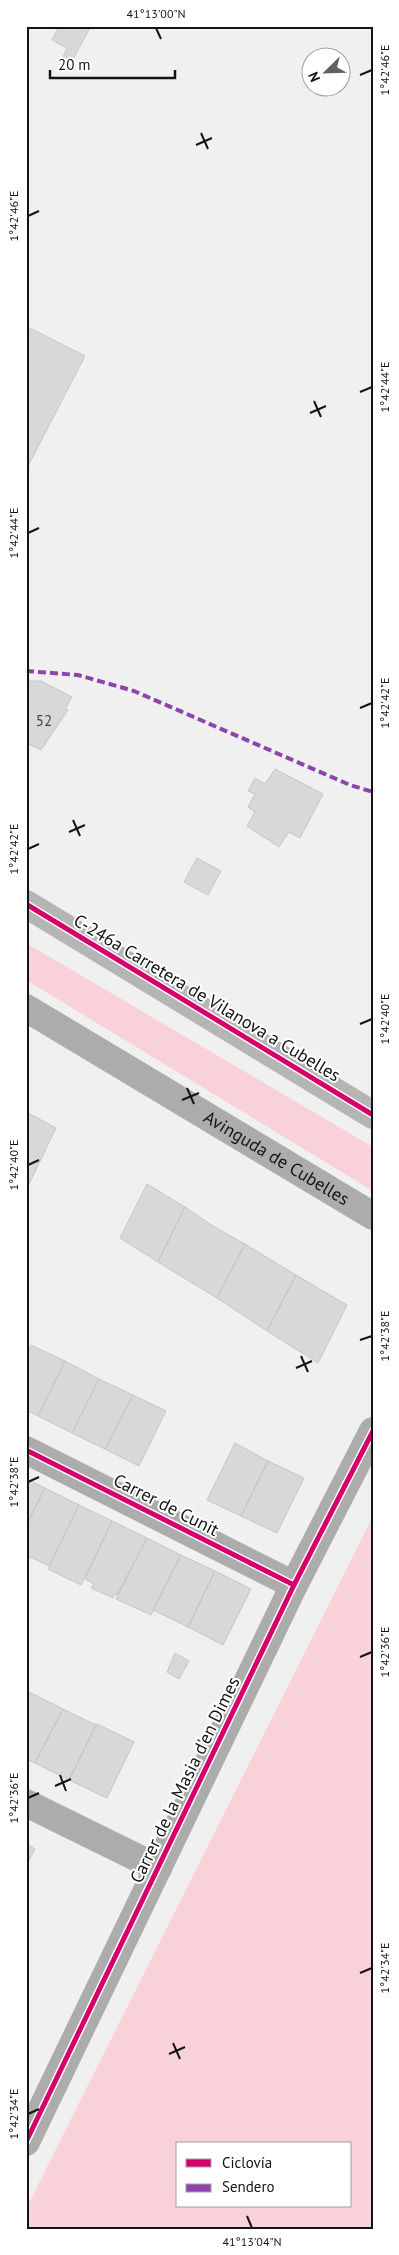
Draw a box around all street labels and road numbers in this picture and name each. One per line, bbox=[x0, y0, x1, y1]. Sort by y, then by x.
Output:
street label: C-246a Carretera de Vilanova a Cubelles bbox=[70, 909, 345, 1087]
street label: Avinguda de Cubelles bbox=[200, 1105, 354, 1210]
street label: Carrer de Cunit bbox=[110, 1468, 223, 1541]
street label: Carrer de la Masia d'en Dimes bbox=[125, 1673, 245, 1887]

